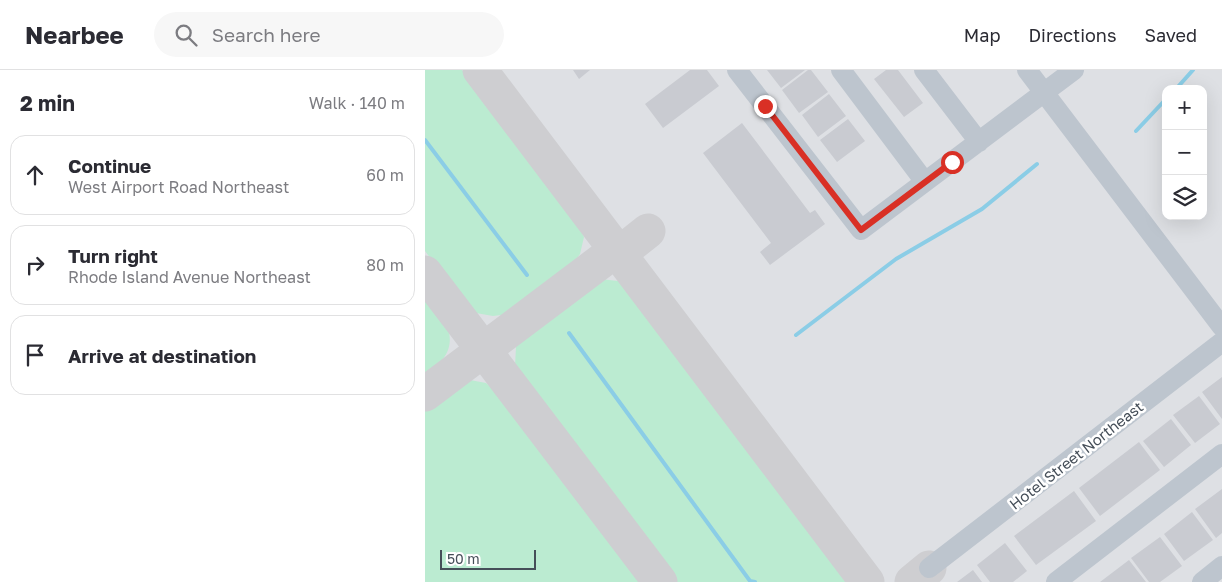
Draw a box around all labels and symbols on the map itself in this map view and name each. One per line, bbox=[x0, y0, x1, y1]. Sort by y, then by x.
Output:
route end bbox=[754, 95, 777, 118]
route start bbox=[941, 151, 964, 174]
street label: Hotel Street Northeast bbox=[1006, 397, 1146, 513]
scale bar bbox=[440, 547, 536, 570]

